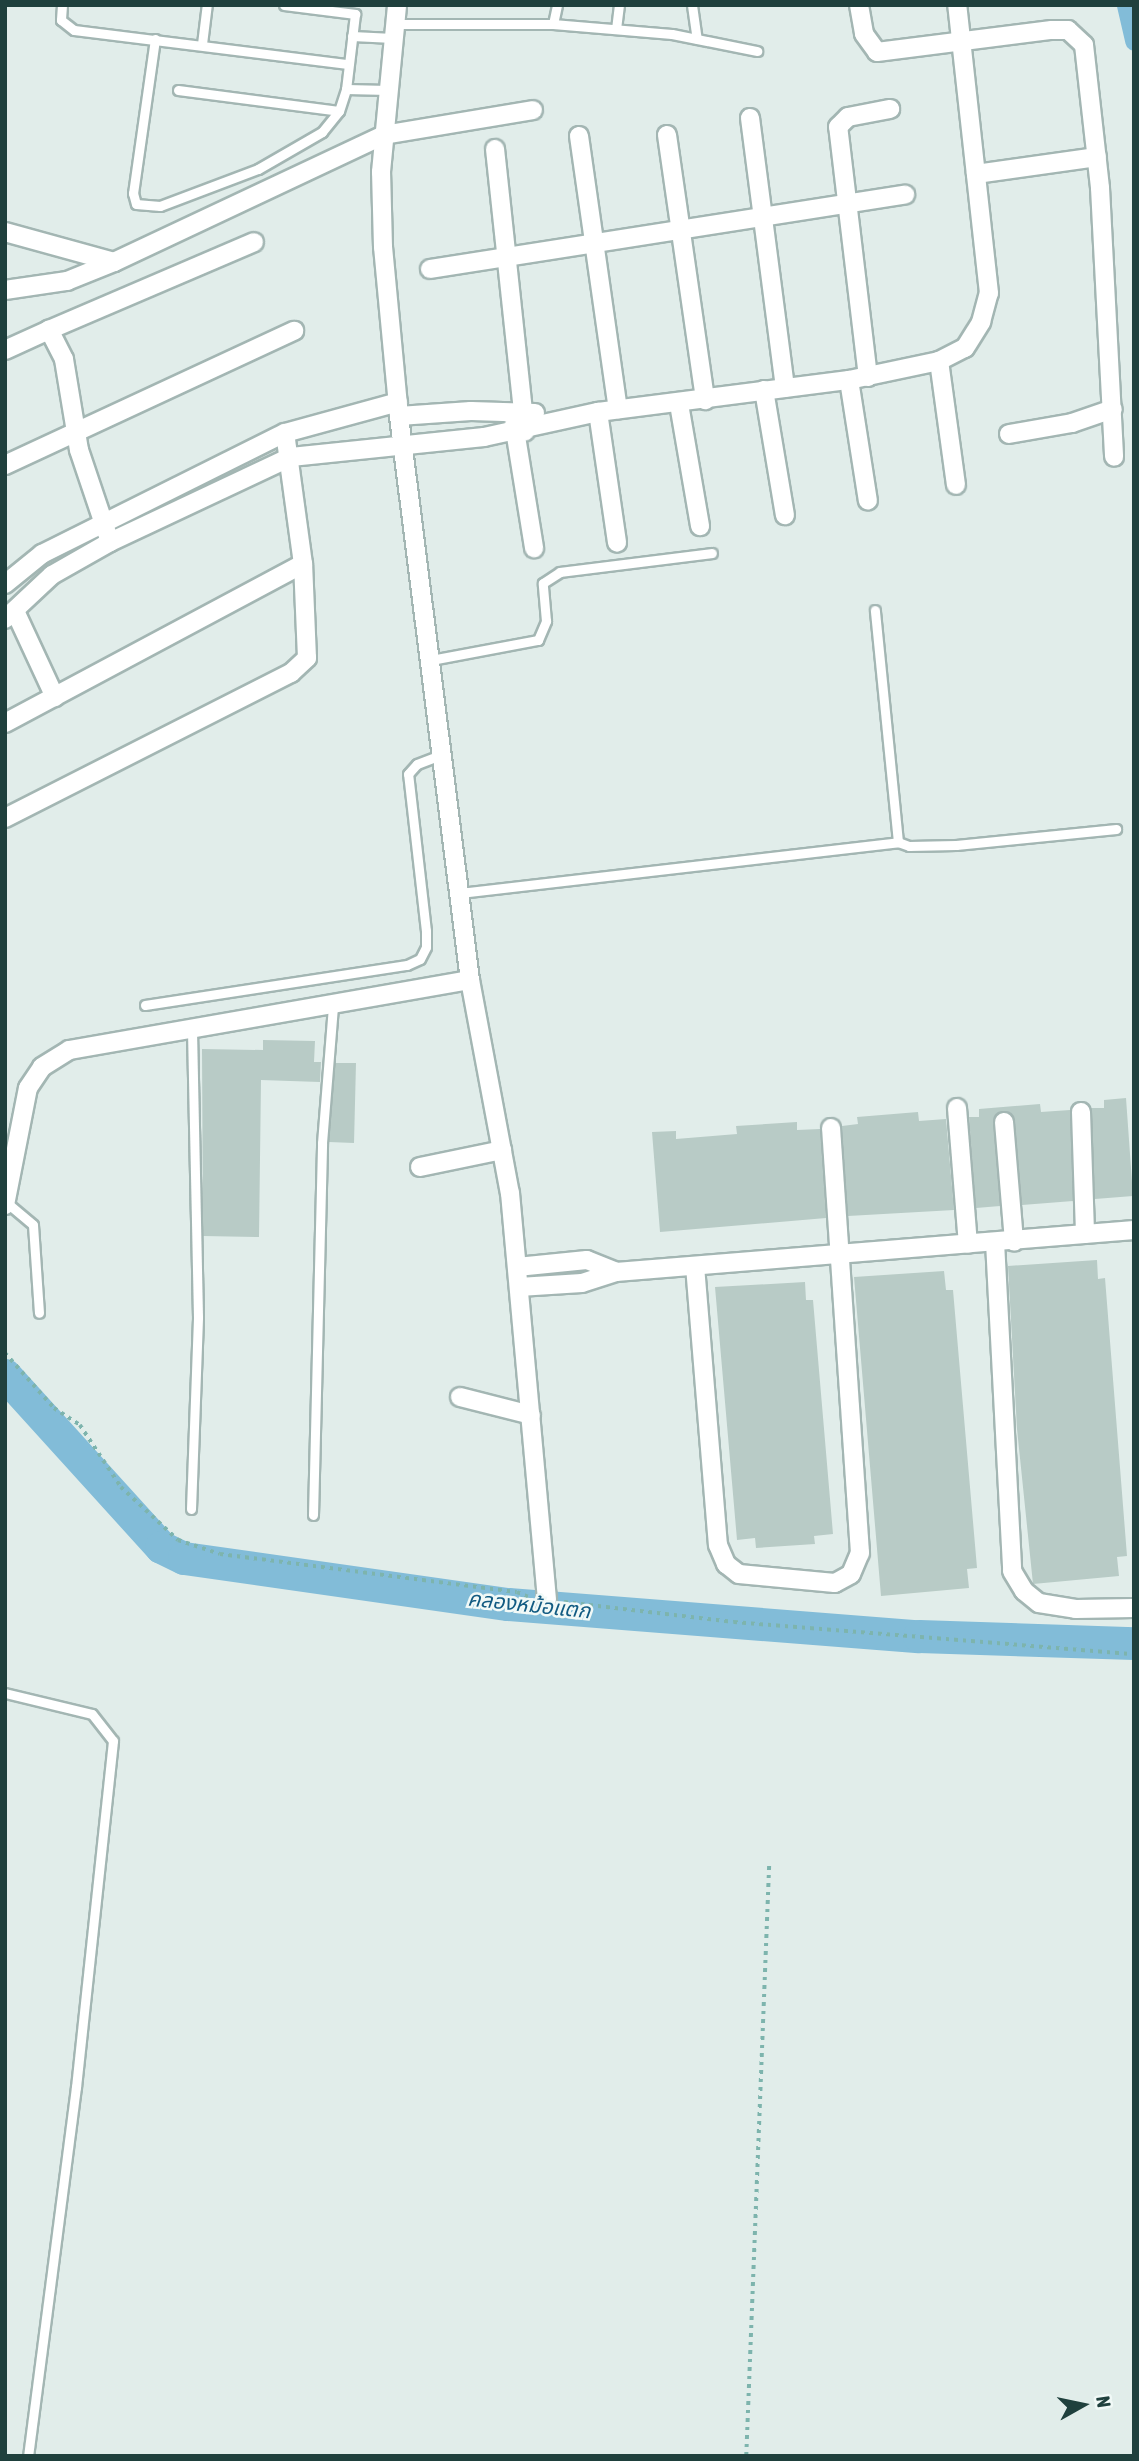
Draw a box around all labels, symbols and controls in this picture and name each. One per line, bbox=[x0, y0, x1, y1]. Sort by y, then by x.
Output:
water label: คลองหม้อแตก bbox=[466, 1585, 592, 1623]
north arrow bbox=[1048, 2370, 1118, 2440]
text: N bbox=[1092, 2394, 1115, 2409]

